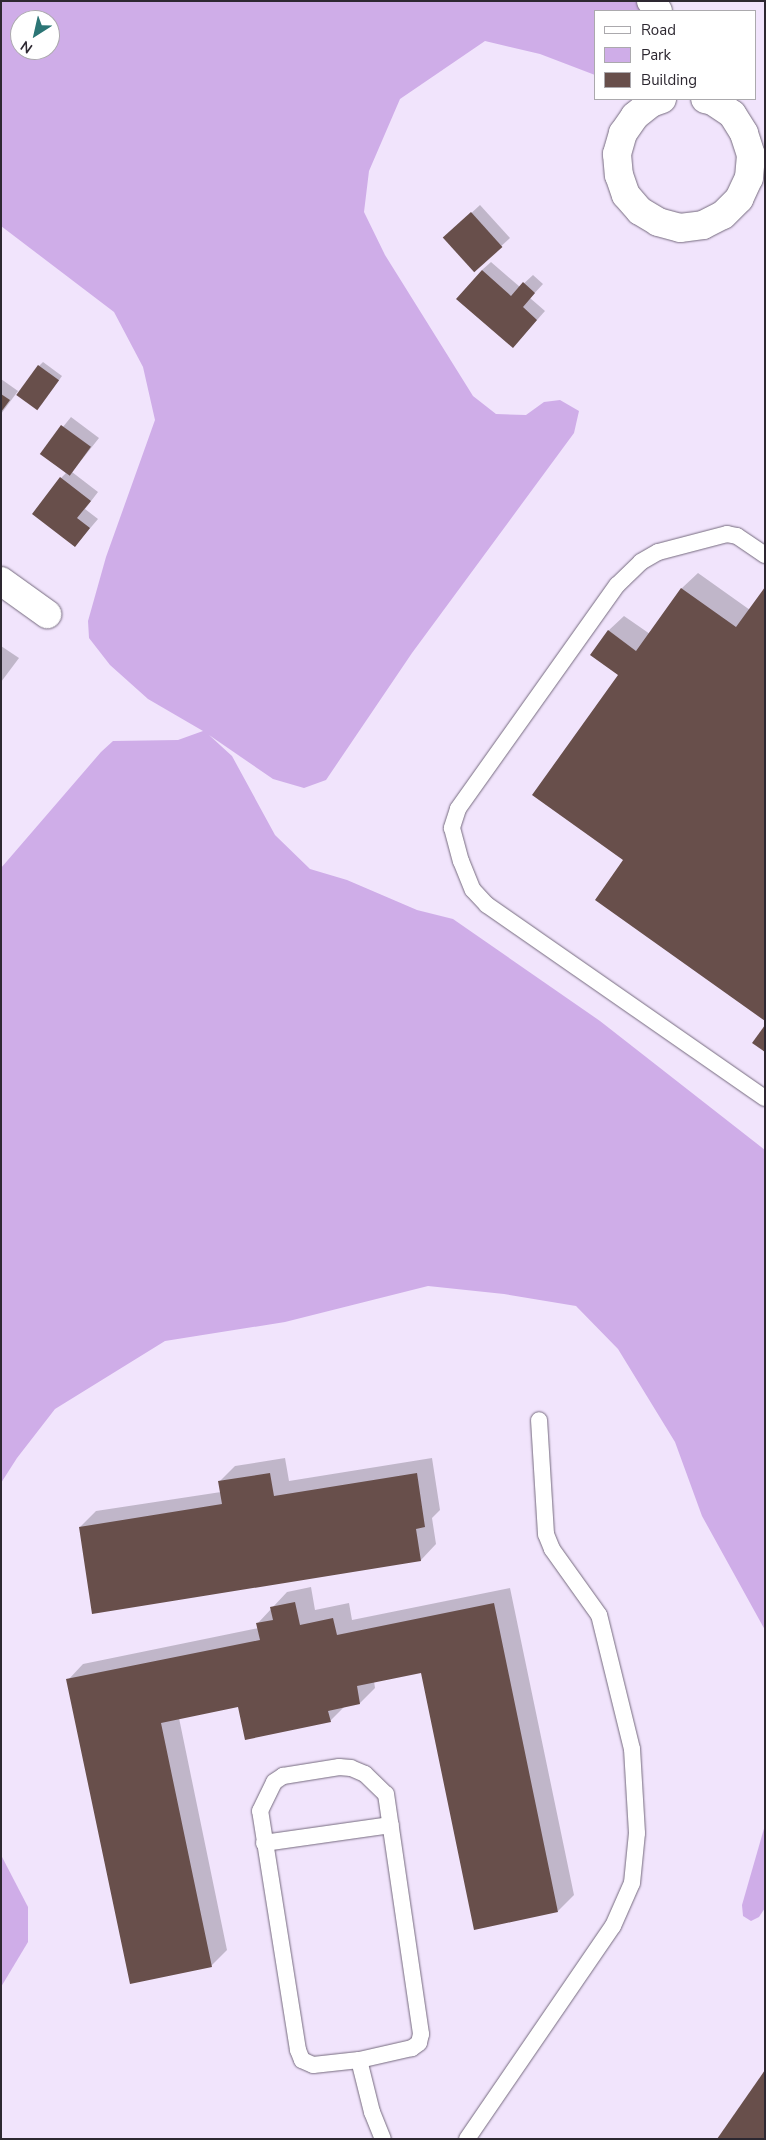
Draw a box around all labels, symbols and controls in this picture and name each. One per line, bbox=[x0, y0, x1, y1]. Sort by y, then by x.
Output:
north arrow bbox=[10, 10, 60, 60]
legend bbox=[594, 10, 756, 100]
text: Road bbox=[641, 20, 676, 40]
text: N bbox=[17, 36, 36, 58]
text: Park bbox=[641, 45, 671, 65]
text: Building bbox=[641, 70, 697, 90]

